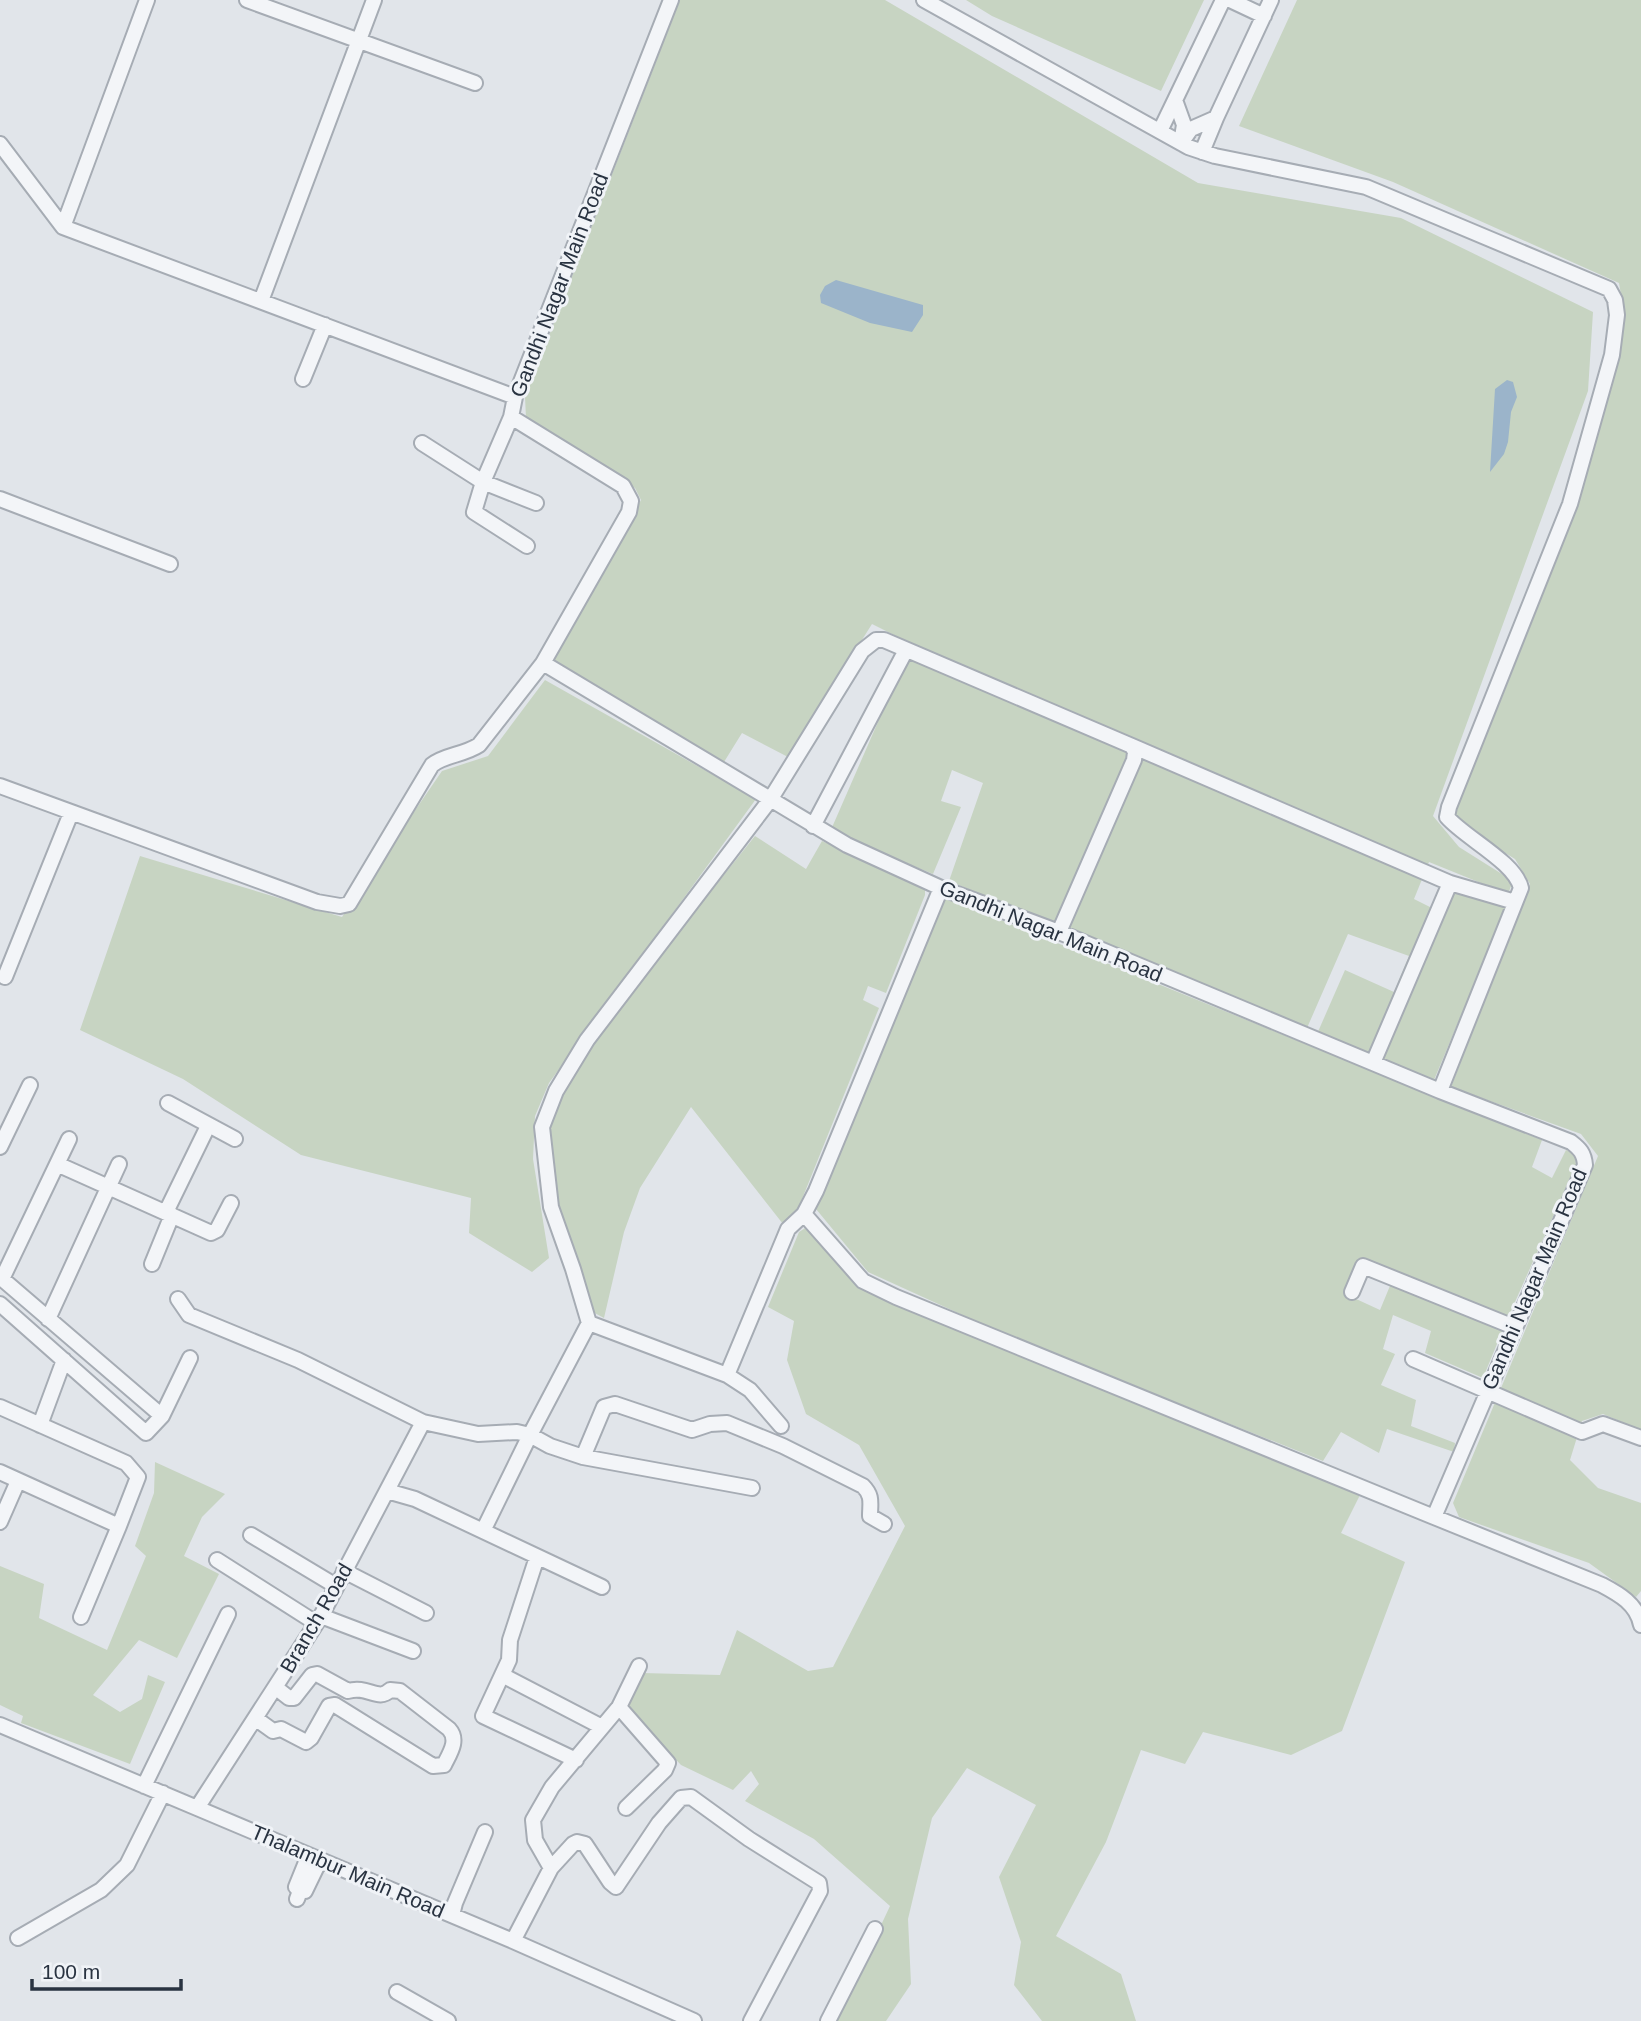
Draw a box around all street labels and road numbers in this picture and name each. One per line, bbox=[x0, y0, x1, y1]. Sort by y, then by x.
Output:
street label: Gandhi Nagar Main Road bbox=[506, 170, 612, 400]
street label: Gandhi Nagar Main Road bbox=[936, 876, 1166, 986]
street label: Gandhi Nagar Main Road bbox=[1477, 1165, 1591, 1393]
street label: Branch Road bbox=[275, 1559, 357, 1677]
street label: Thalambur Main Road bbox=[248, 1820, 448, 1922]

